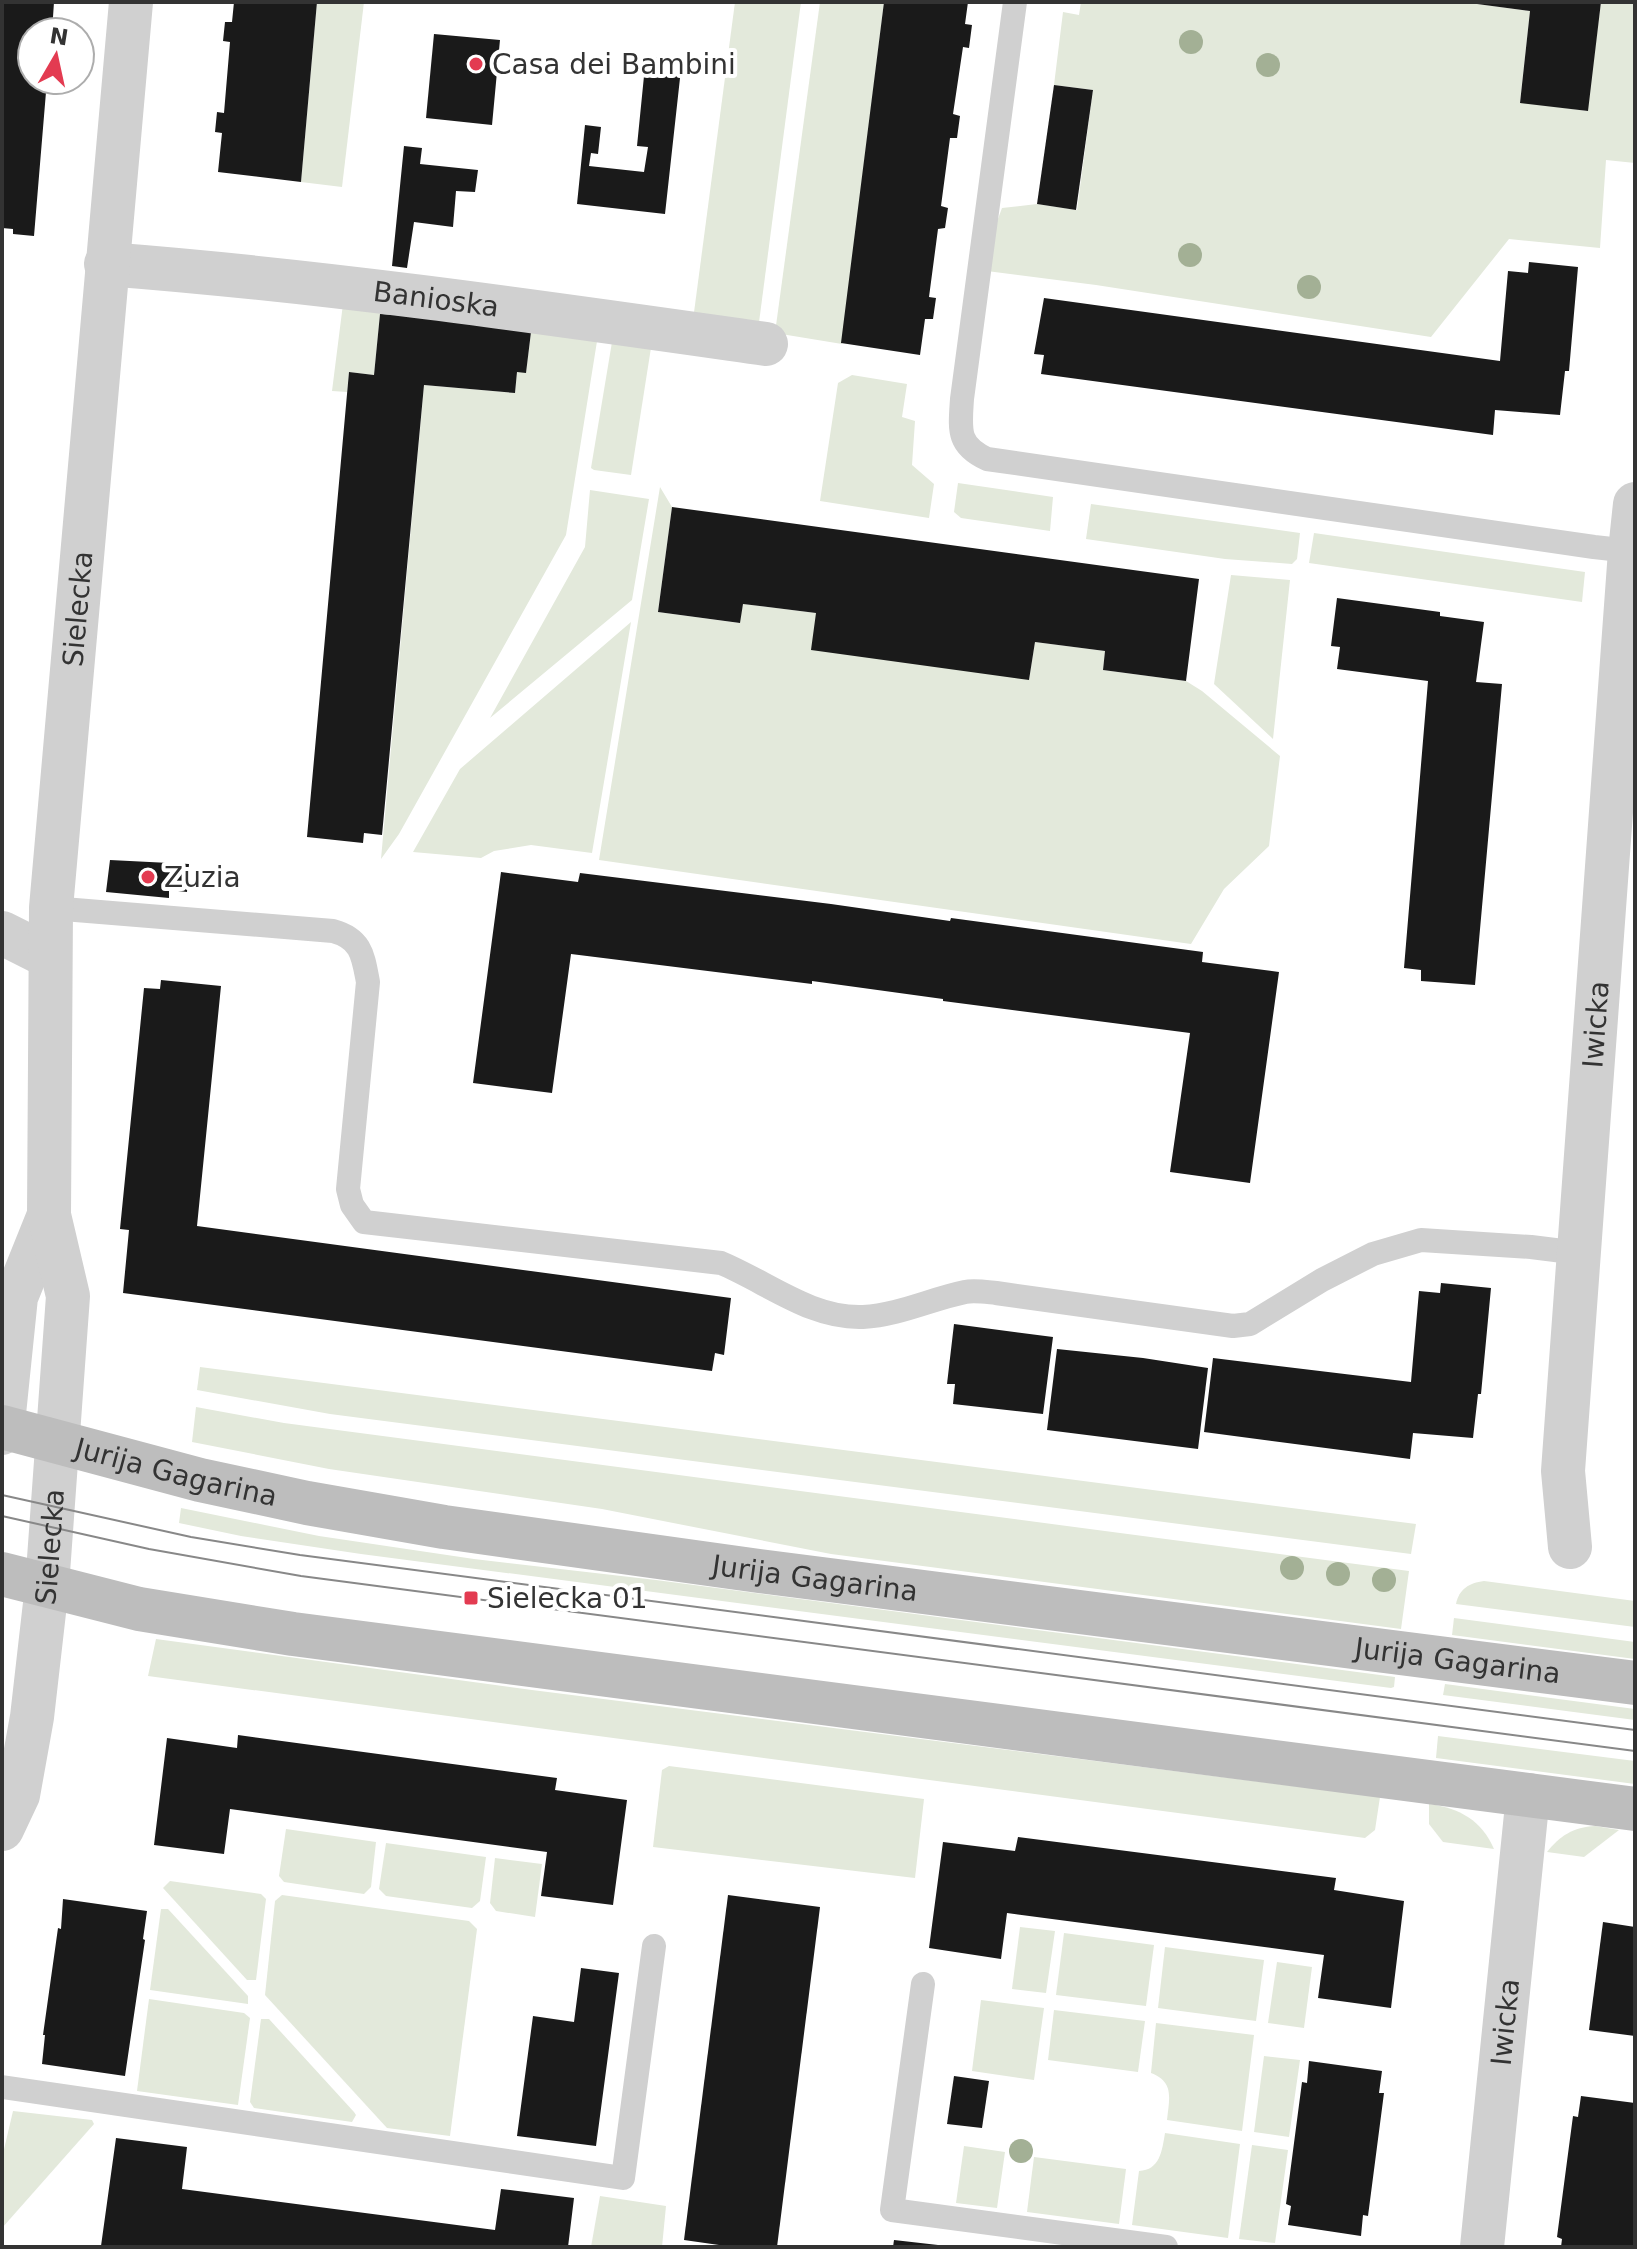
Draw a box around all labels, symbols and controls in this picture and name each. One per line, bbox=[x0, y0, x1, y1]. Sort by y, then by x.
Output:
north arrow bbox=[16, 16, 96, 96]
text: N bbox=[48, 23, 70, 51]
place label: Casa dei Bambini bbox=[492, 48, 736, 81]
marker: Casa dei Bambini bbox=[467, 55, 485, 73]
street label: Banioska bbox=[371, 275, 501, 324]
street label: Sielecka bbox=[56, 550, 99, 668]
place label: Zuzia bbox=[164, 861, 241, 894]
marker: Zuzia bbox=[139, 868, 157, 886]
street label: Iwicka bbox=[1576, 980, 1616, 1069]
street label: Jurija Gagarina bbox=[69, 1431, 280, 1513]
street label: Sielecka bbox=[29, 1488, 71, 1607]
street label: Jurija Gagarina bbox=[708, 1548, 920, 1608]
place label: Sielecka 01 bbox=[487, 1582, 648, 1615]
marker: Sielecka 01 bbox=[462, 1589, 480, 1607]
street label: Jurija Gagarina bbox=[1351, 1631, 1563, 1690]
street label: Iwicka bbox=[1485, 1977, 1526, 2067]

